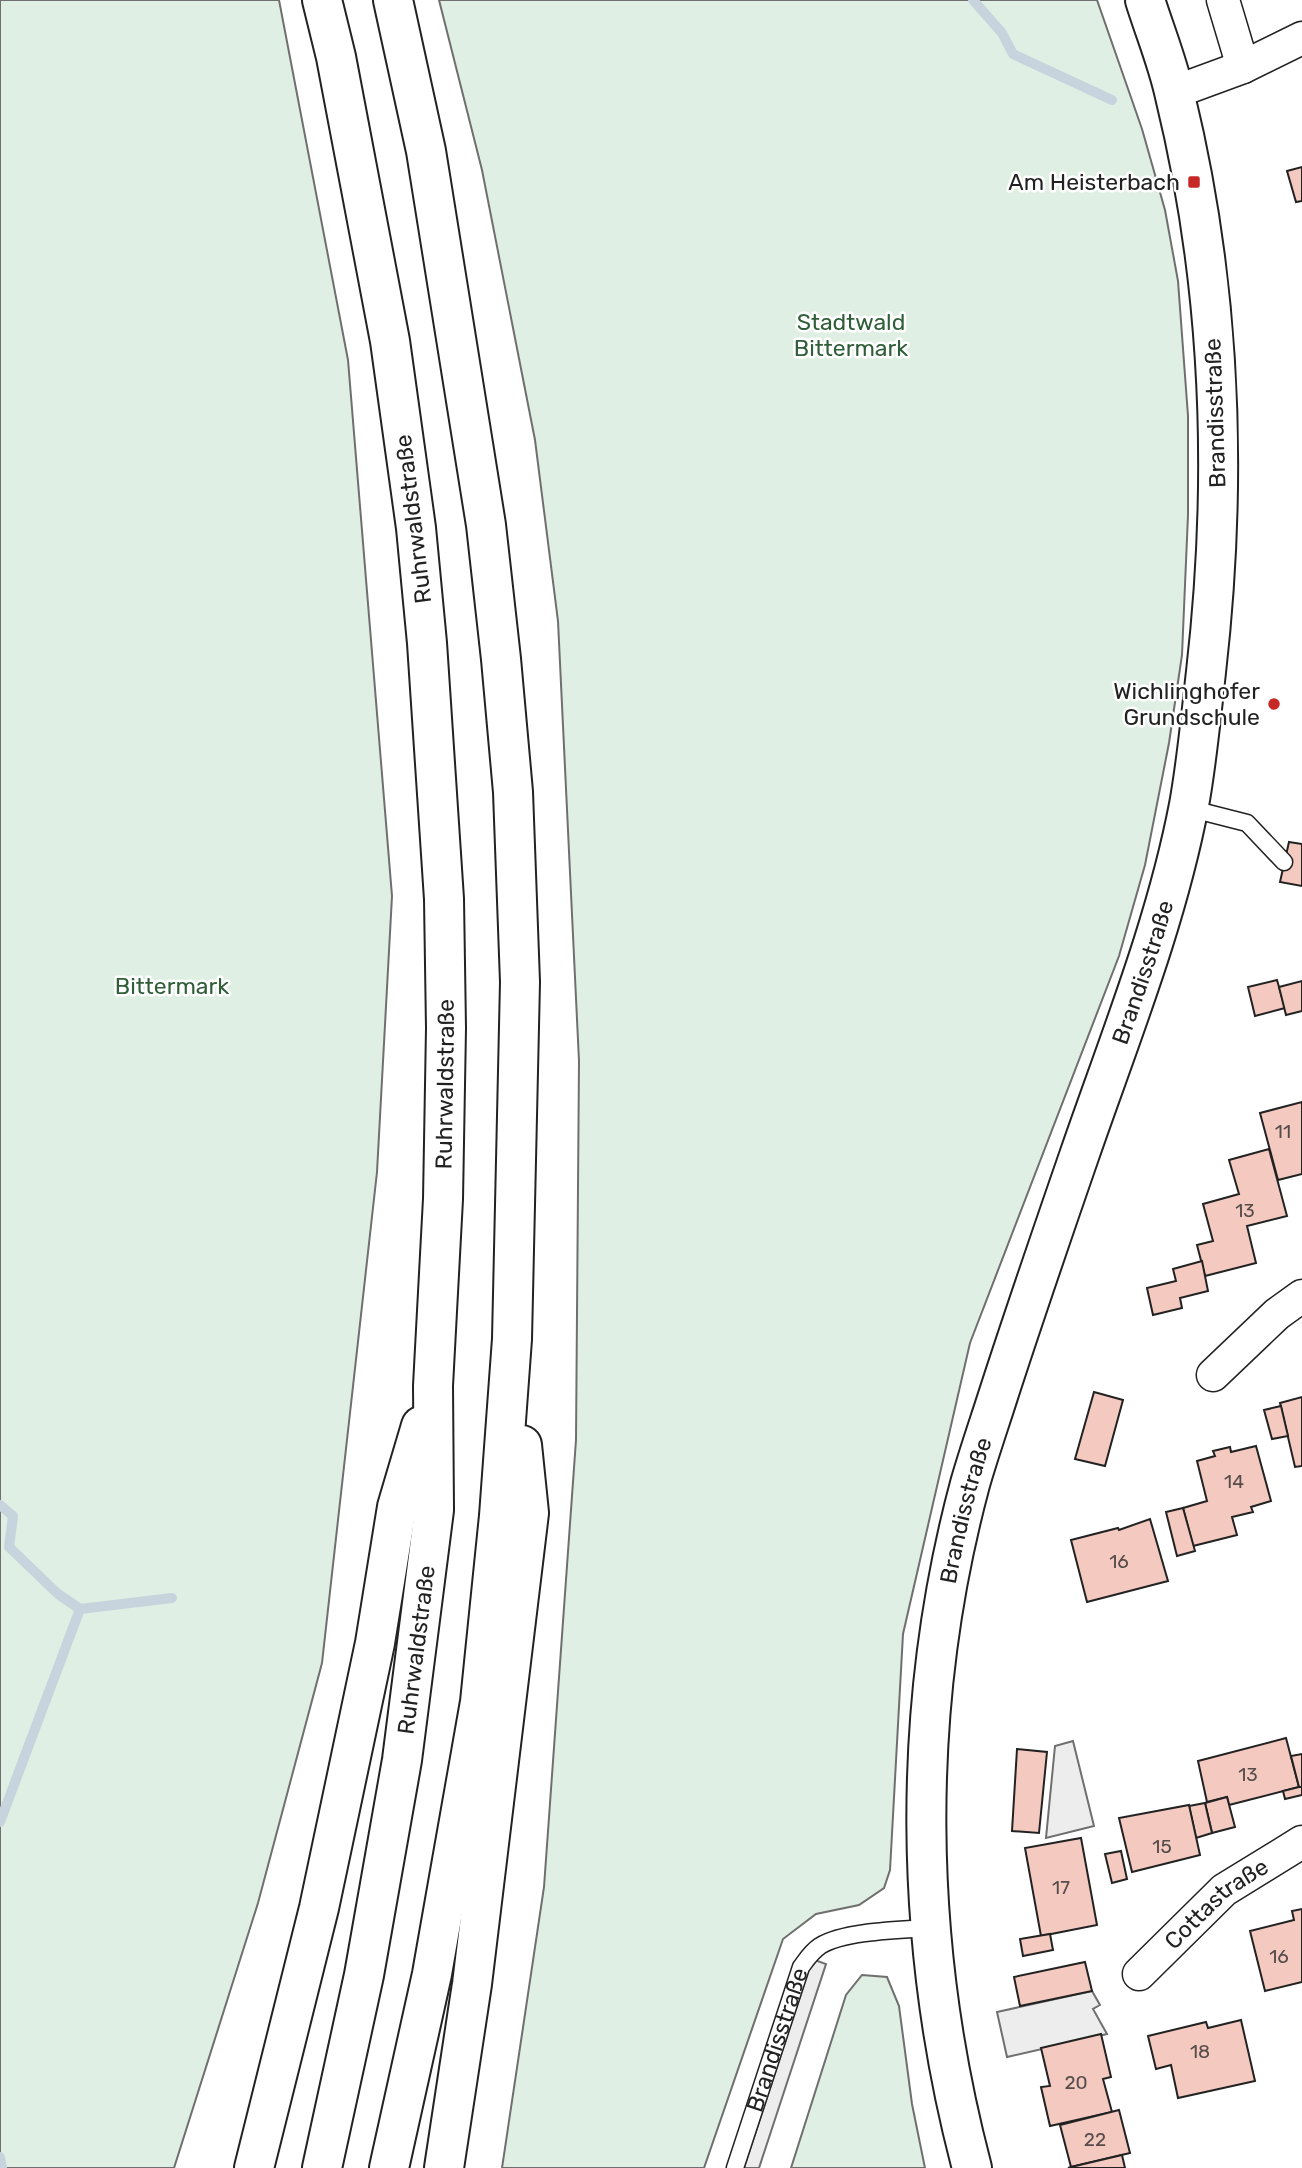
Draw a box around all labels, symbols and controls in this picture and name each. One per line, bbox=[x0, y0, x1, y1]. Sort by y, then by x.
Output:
place label: Am Heisterbach bbox=[1008, 168, 1180, 196]
marker: Am Heisterbach bbox=[1186, 174, 1202, 190]
park label: Stadtwald Bittermark bbox=[794, 308, 908, 362]
street label: Brandisstraße bbox=[1198, 338, 1232, 488]
street label: Ruhrwaldstraße bbox=[389, 433, 437, 605]
place label: Wichlinghofer Grundschule bbox=[1113, 677, 1260, 731]
marker: Wichlinghofer Grundschule bbox=[1266, 696, 1282, 712]
street label: Brandisstraße bbox=[1106, 897, 1179, 1048]
park label: Bittermark bbox=[115, 972, 229, 1000]
street label: Ruhrwaldstraße bbox=[430, 999, 460, 1170]
house number: 11 bbox=[1275, 1120, 1291, 1143]
house number: 13 bbox=[1235, 1199, 1255, 1222]
street label: Brandisstraße bbox=[934, 1434, 998, 1586]
house number: 14 bbox=[1224, 1470, 1244, 1493]
house number: 16 bbox=[1109, 1550, 1129, 1573]
street label: Ruhrwaldstraße bbox=[391, 1564, 441, 1736]
house number: 13 bbox=[1238, 1763, 1258, 1786]
house number: 15 bbox=[1152, 1835, 1172, 1858]
street label: Cottastraße bbox=[1158, 1852, 1273, 1955]
house number: 17 bbox=[1052, 1876, 1070, 1899]
house number: 16 bbox=[1269, 1945, 1289, 1968]
street label: Brandisstraße bbox=[740, 1964, 814, 2115]
house number: 18 bbox=[1190, 2040, 1210, 2063]
house number: 20 bbox=[1064, 2071, 1088, 2094]
house number: 22 bbox=[1084, 2128, 1106, 2151]

